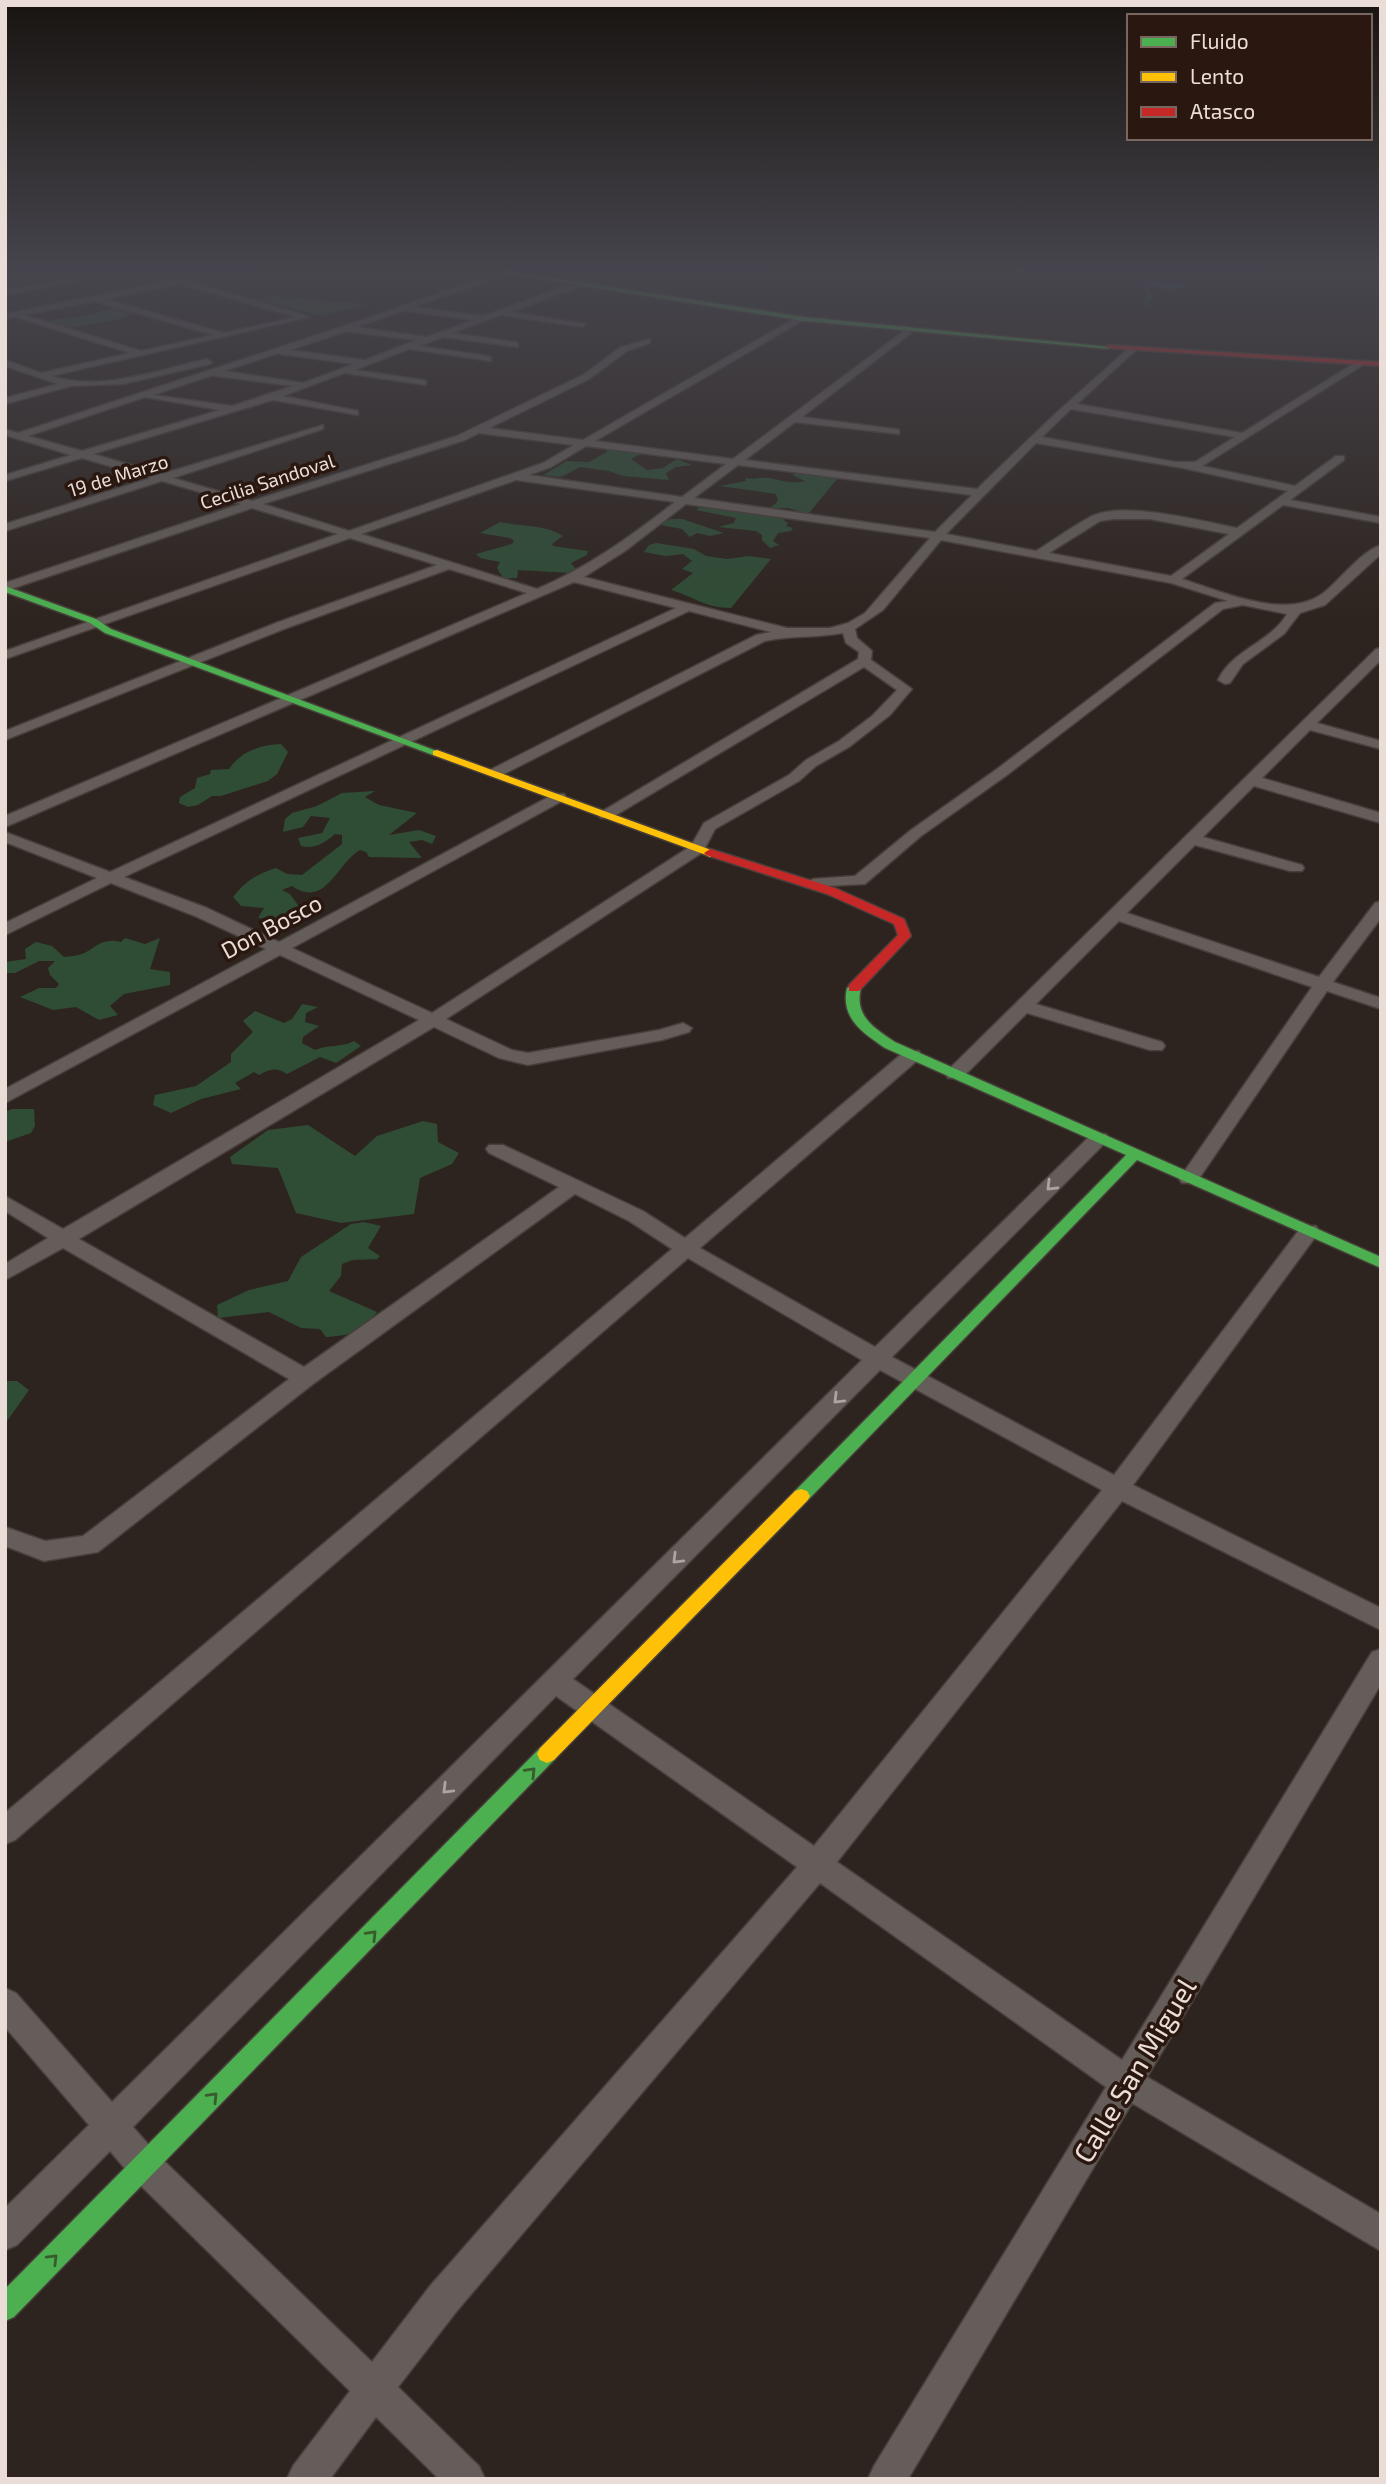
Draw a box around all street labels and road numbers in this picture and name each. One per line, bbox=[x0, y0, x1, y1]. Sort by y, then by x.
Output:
street label: Cecilia Sandoval bbox=[197, 448, 337, 514]
street label: 19 de Marzo bbox=[65, 449, 171, 501]
street label: Don Bosco bbox=[216, 888, 326, 964]
street label: Calle San Miguel bbox=[1066, 1971, 1203, 2168]

